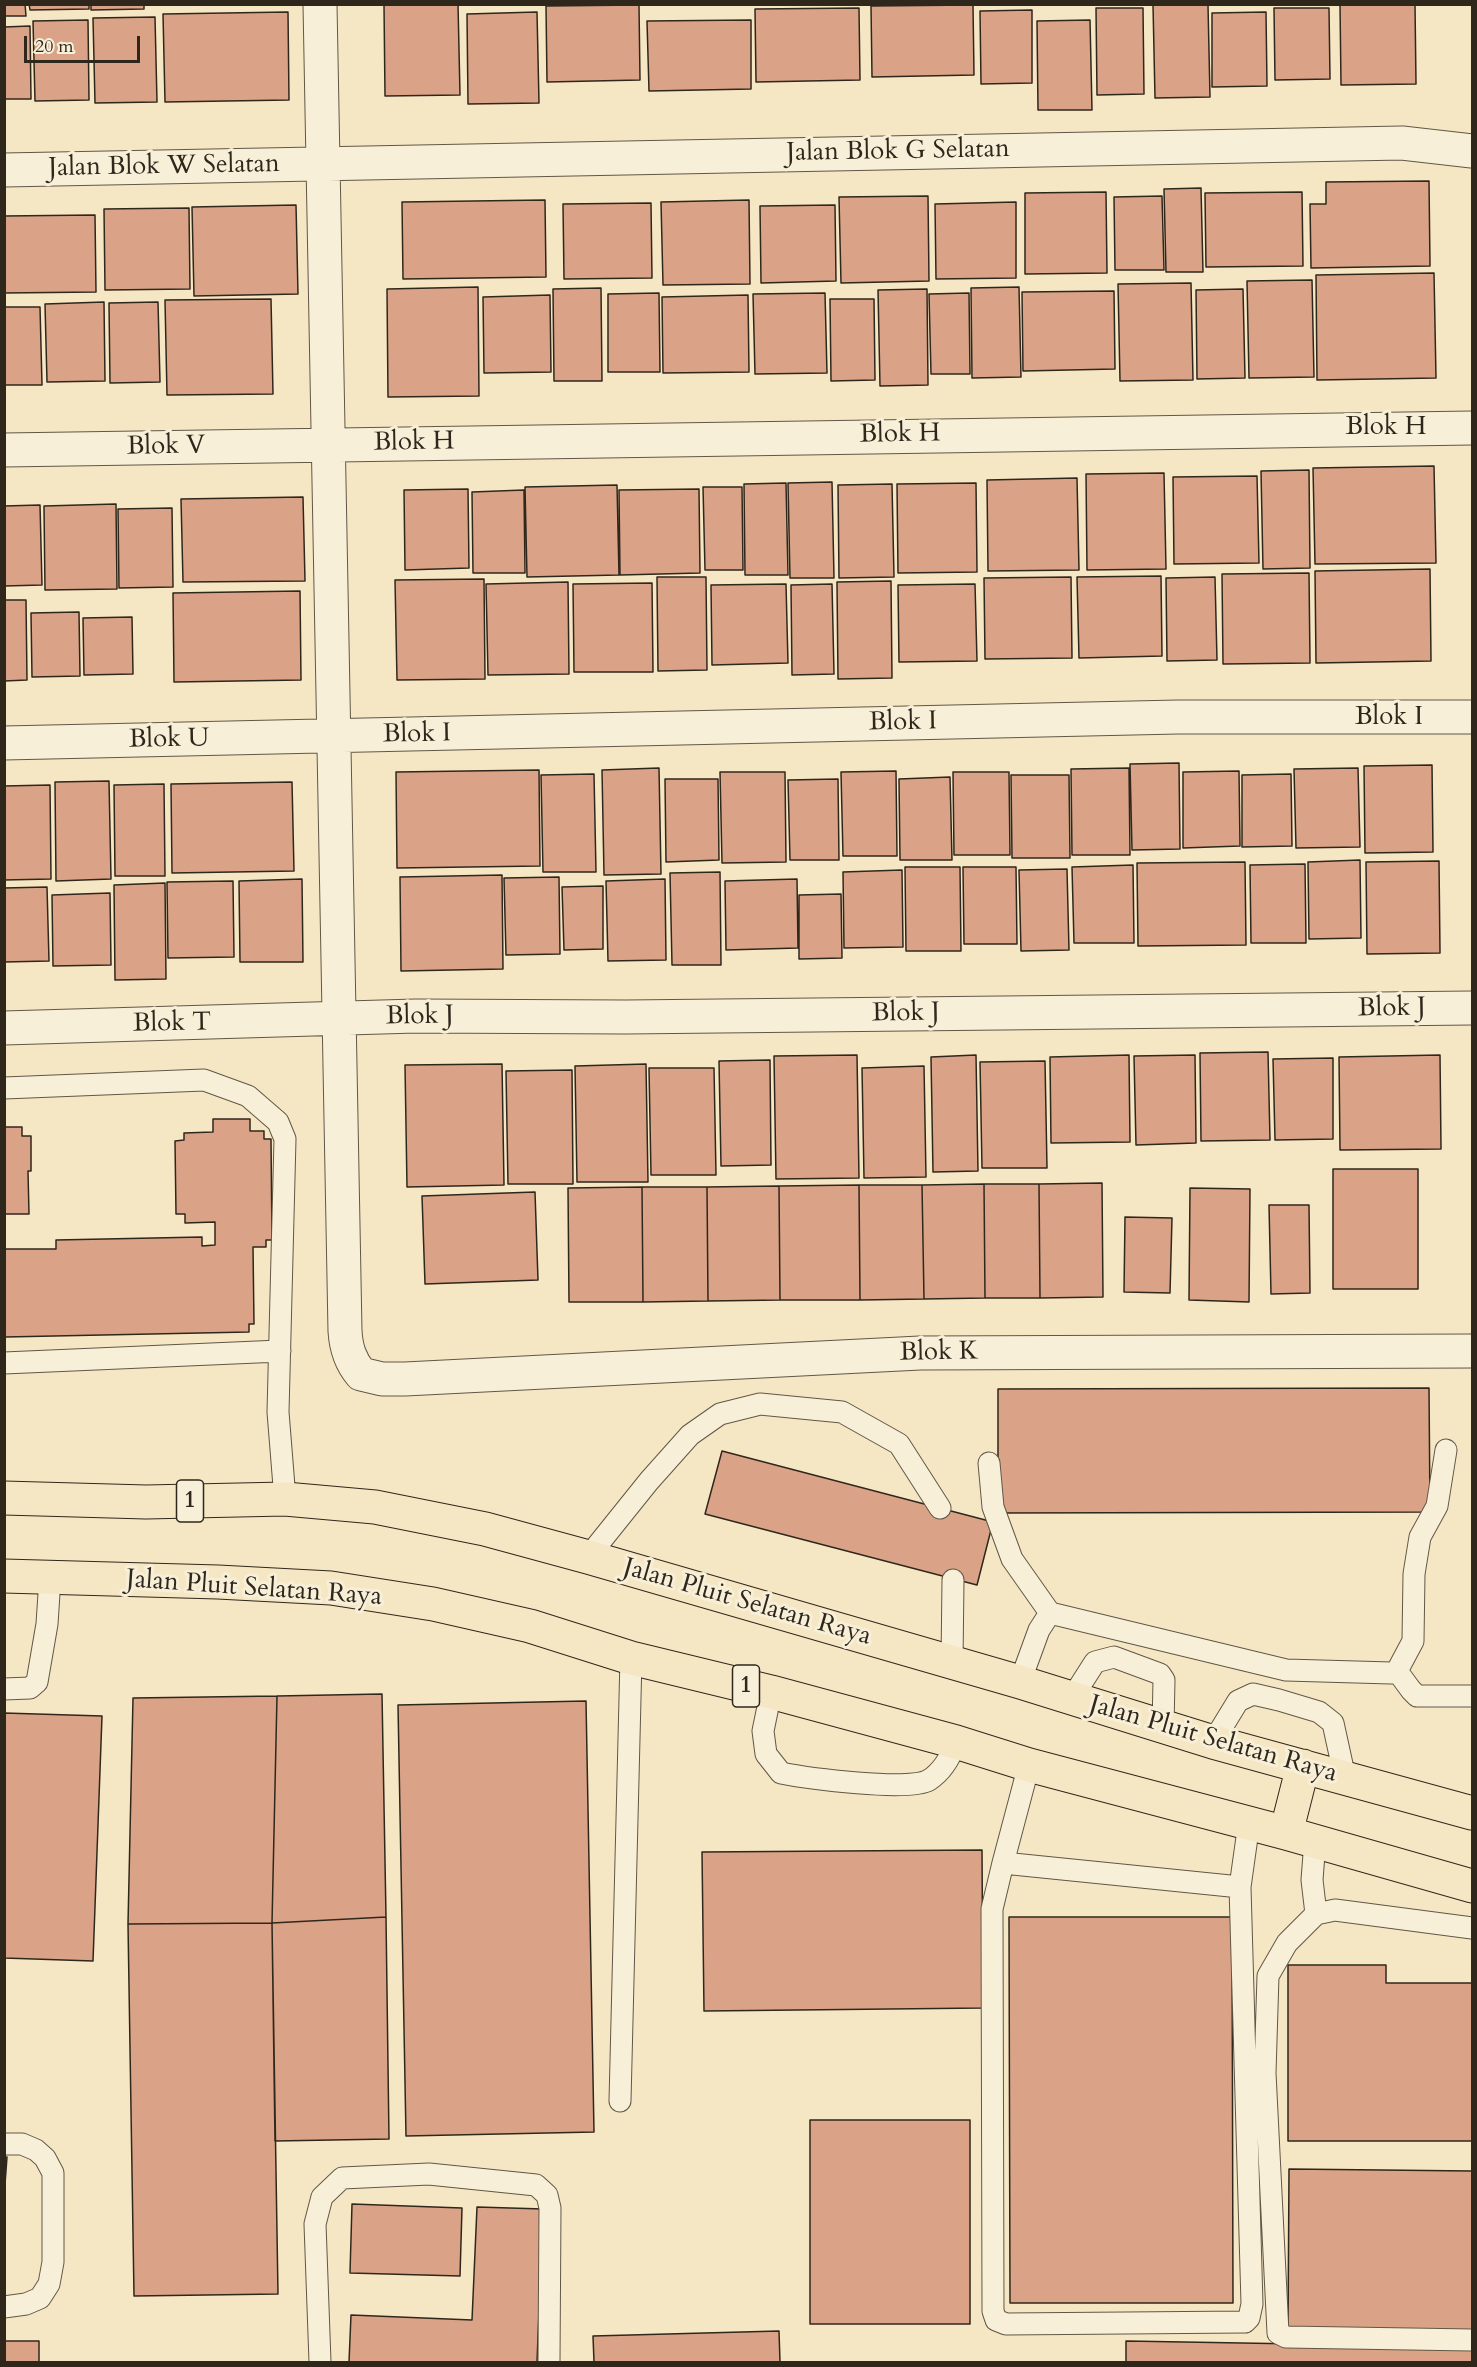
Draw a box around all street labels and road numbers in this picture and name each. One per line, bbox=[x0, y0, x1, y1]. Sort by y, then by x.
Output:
street label: Jalan Blok G Selatan bbox=[786, 134, 1010, 170]
street label: Jalan Blok W Selatan bbox=[48, 149, 280, 185]
street label: Blok H bbox=[1346, 412, 1426, 444]
street label: Blok H bbox=[859, 419, 941, 451]
street label: Blok H bbox=[373, 427, 455, 459]
street label: Blok V bbox=[127, 431, 205, 463]
street label: Blok I bbox=[1355, 702, 1423, 734]
street label: Blok I bbox=[869, 707, 937, 739]
street label: Blok I bbox=[383, 719, 451, 751]
street label: Blok U bbox=[129, 724, 209, 756]
street label: Blok J bbox=[1358, 993, 1426, 1025]
street label: Blok J bbox=[872, 998, 940, 1030]
street label: Blok J bbox=[386, 1001, 454, 1033]
street label: Blok T bbox=[133, 1008, 211, 1040]
street label: Blok K bbox=[899, 1337, 979, 1369]
road number: 1 bbox=[176, 1480, 204, 1522]
street label: Jalan Pluit Selatan Raya bbox=[619, 1553, 875, 1653]
street label: Jalan Pluit Selatan Raya bbox=[125, 1564, 383, 1614]
road number: 1 bbox=[732, 1665, 760, 1707]
street label: Jalan Pluit Selatan Raya bbox=[1085, 1690, 1341, 1790]

